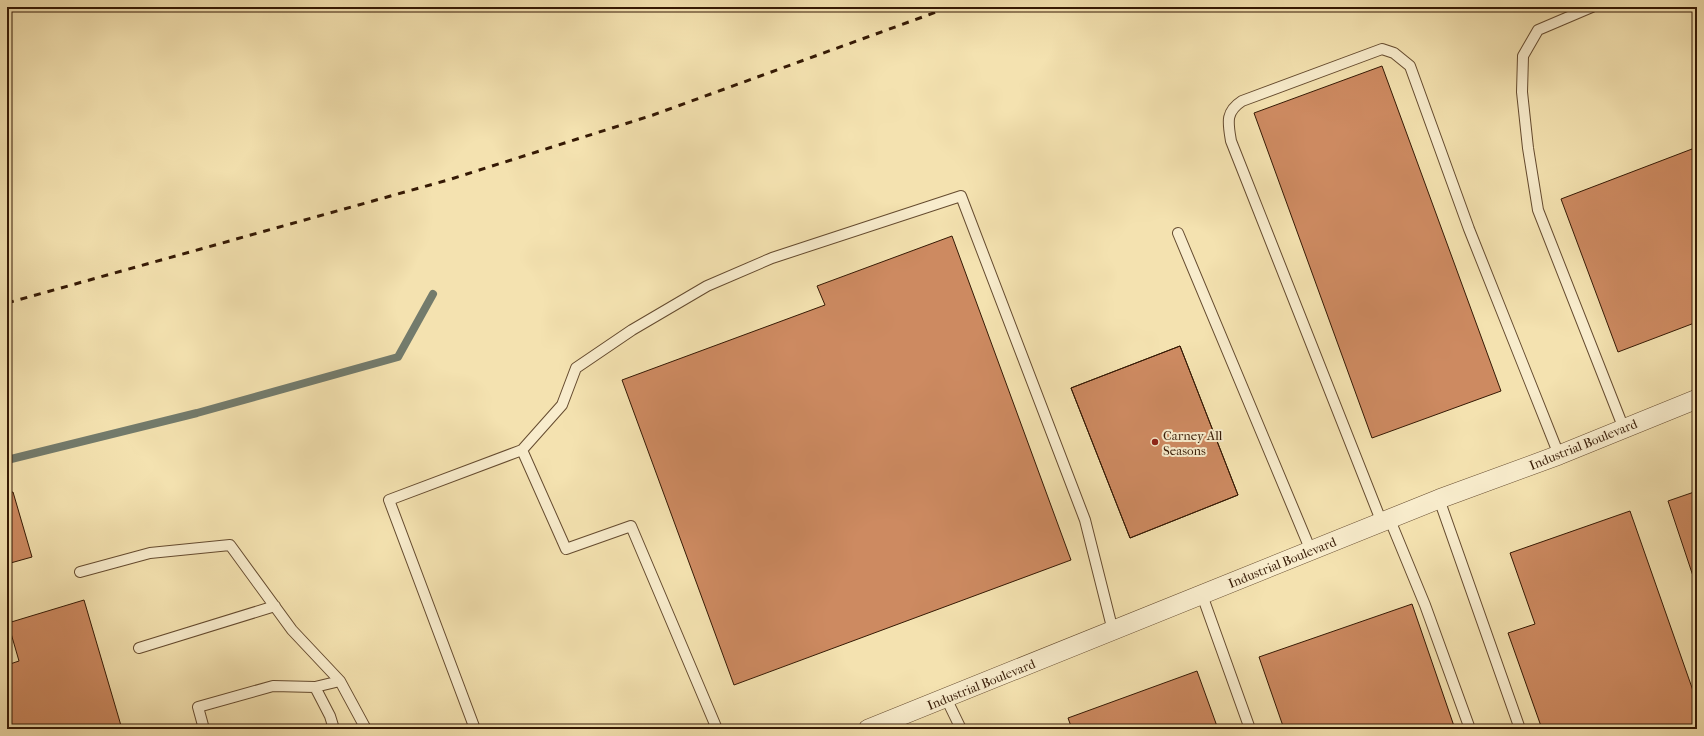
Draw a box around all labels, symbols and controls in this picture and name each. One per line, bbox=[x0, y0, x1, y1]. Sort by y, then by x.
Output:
street label: Industrial Boulevard bbox=[1527, 416, 1640, 473]
place label: Carney All Seasons bbox=[1163, 428, 1223, 458]
marker: Carney All Seasons bbox=[1150, 437, 1160, 447]
street label: Industrial Boulevard bbox=[1226, 534, 1339, 591]
street label: Industrial Boulevard bbox=[925, 656, 1038, 713]

